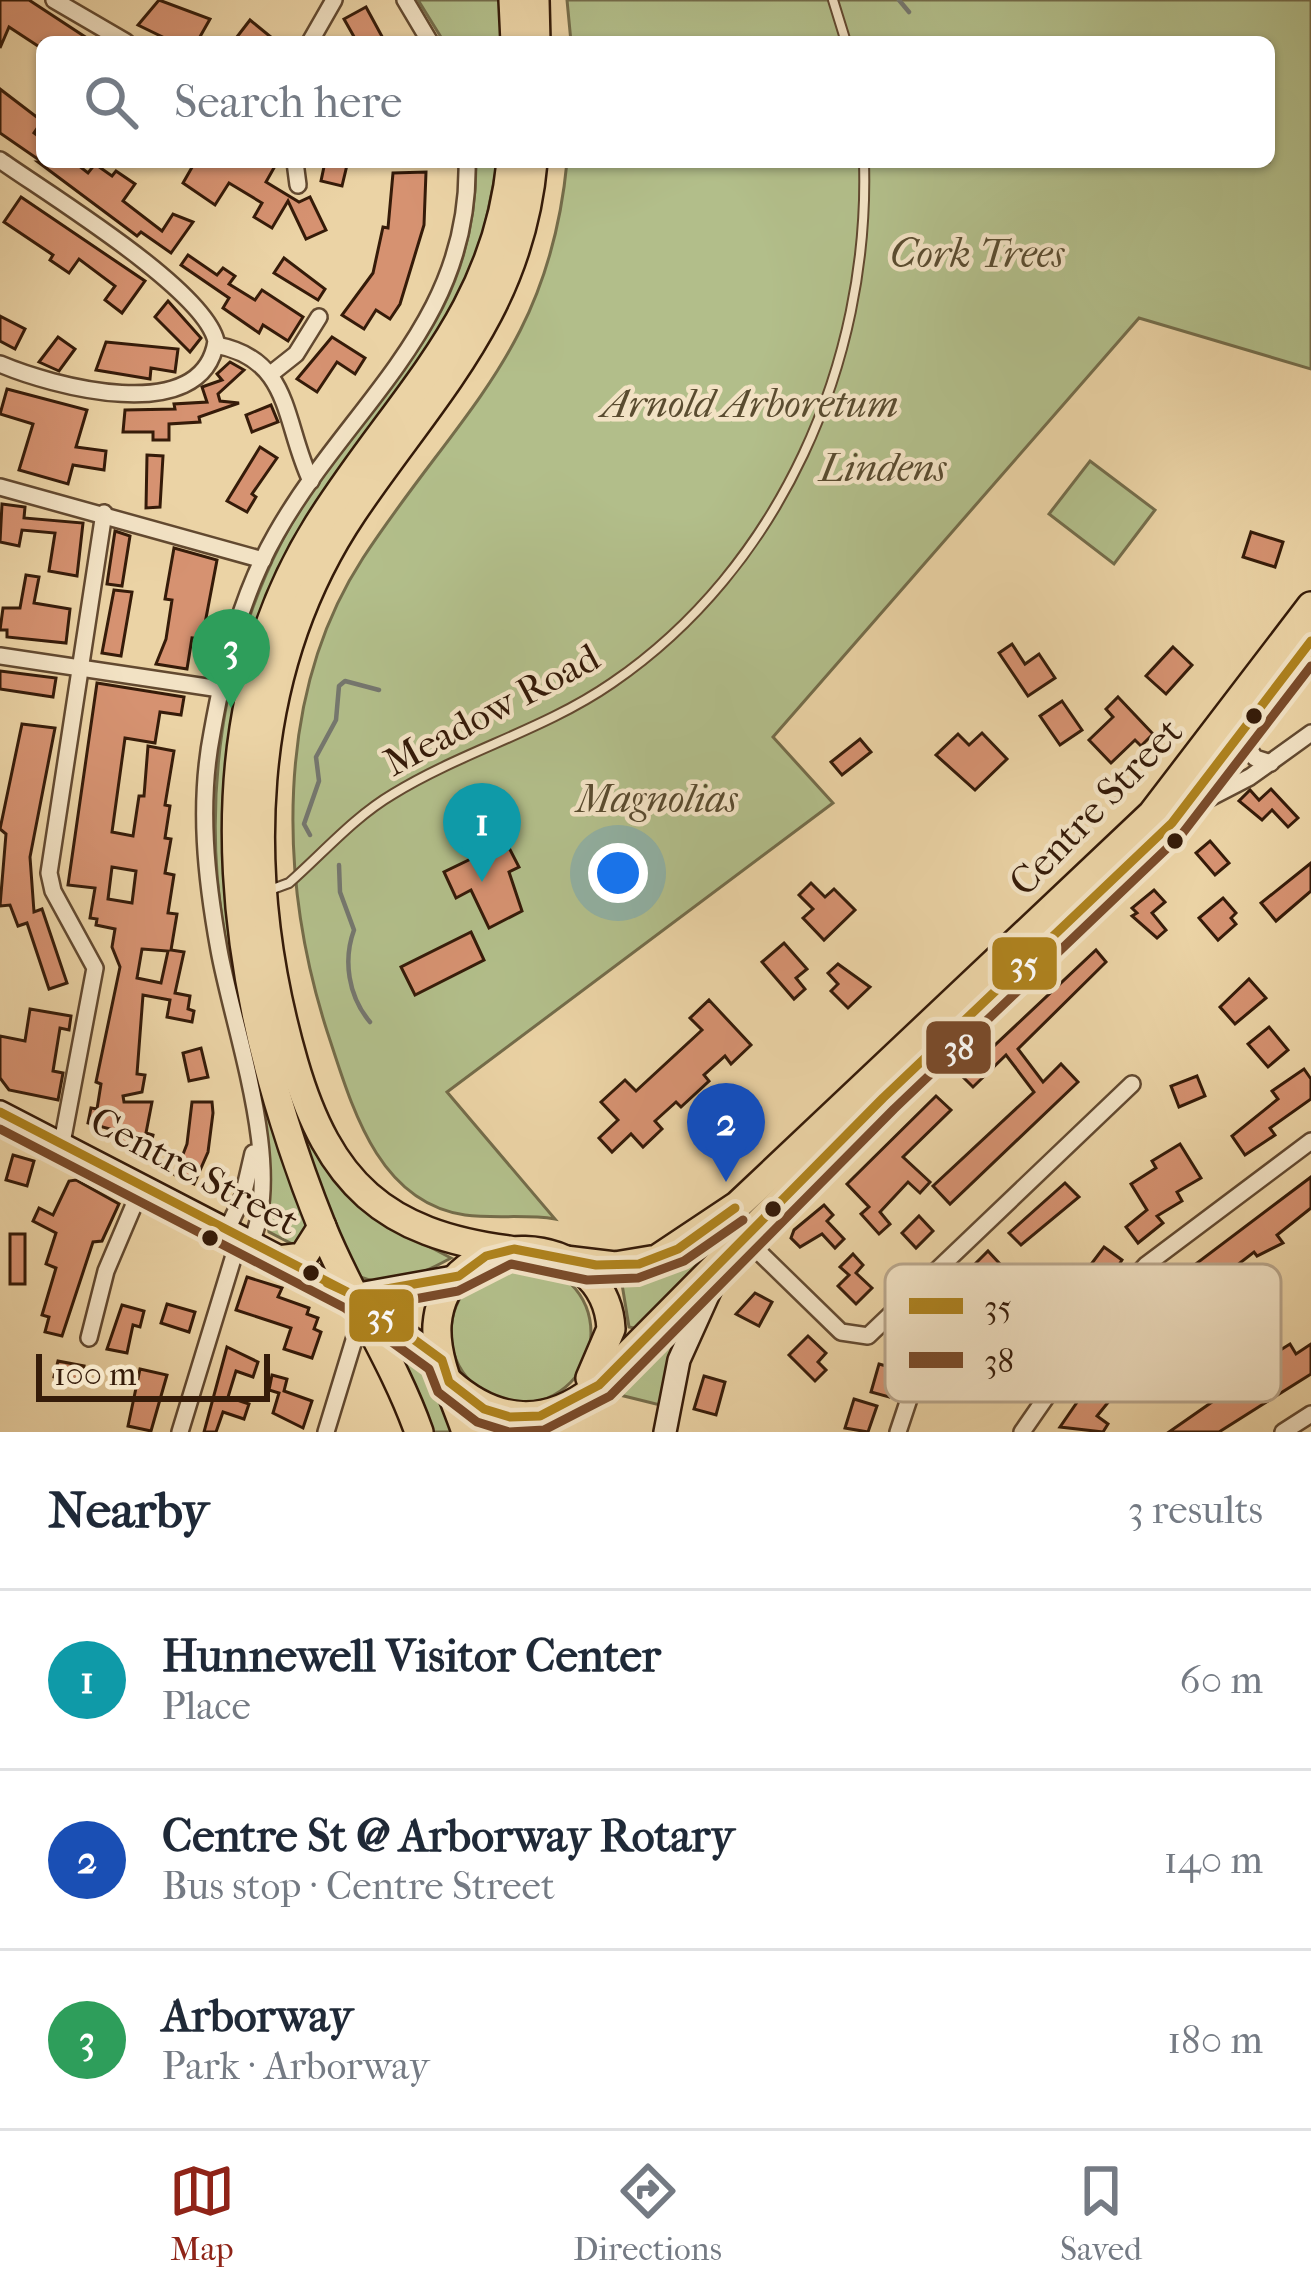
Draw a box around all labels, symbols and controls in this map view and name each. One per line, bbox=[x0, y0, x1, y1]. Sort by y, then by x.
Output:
search box bbox=[36, 36, 1275, 168]
icon: search bbox=[78, 69, 144, 135]
text: Search here bbox=[174, 76, 402, 129]
park label: Cork Trees bbox=[890, 231, 1065, 277]
park label: Arnold Arboretum bbox=[597, 381, 898, 427]
park label: Lindens bbox=[817, 445, 947, 491]
pin: 3 bbox=[192, 609, 270, 708]
street label: Meadow Road bbox=[376, 634, 608, 786]
unlabelled marker bbox=[1243, 705, 1265, 727]
street label: Centre Street bbox=[1000, 708, 1192, 905]
park label: Magnolias bbox=[574, 776, 739, 822]
pin: 1 bbox=[443, 783, 521, 882]
unlabelled marker bbox=[1164, 830, 1186, 852]
your location bbox=[588, 843, 648, 903]
line badge: 35 bbox=[990, 935, 1059, 992]
text: 35 bbox=[1010, 945, 1038, 984]
line badge: 38 bbox=[924, 1019, 993, 1076]
text: 38 bbox=[944, 1029, 974, 1068]
pin: 2 bbox=[687, 1083, 765, 1182]
street label: Centre Street bbox=[83, 1097, 306, 1245]
unlabelled marker bbox=[762, 1198, 784, 1220]
unlabelled marker bbox=[199, 1227, 221, 1249]
unlabelled marker bbox=[300, 1262, 322, 1284]
legend bbox=[885, 1264, 1281, 1402]
line badge: 35 bbox=[347, 1287, 416, 1344]
text: 35 bbox=[984, 1288, 1012, 1327]
text: 35 bbox=[367, 1297, 395, 1336]
text: 38 bbox=[984, 1342, 1014, 1381]
scale bar bbox=[36, 1348, 270, 1401]
text: 100 m bbox=[54, 1355, 137, 1394]
text: Nearby bbox=[48, 1480, 209, 1540]
text: 3 results bbox=[1128, 1487, 1263, 1533]
text: Hunnewell Visitor Center bbox=[162, 1630, 661, 1683]
text: 1 bbox=[80, 1657, 94, 1703]
text: 60 m bbox=[1180, 1657, 1263, 1703]
text: Place bbox=[162, 1683, 251, 1729]
text: Centre St @ Arborway Rotary bbox=[162, 1810, 734, 1863]
text: 2 bbox=[77, 1837, 97, 1883]
text: 140 m bbox=[1164, 1837, 1263, 1883]
text: Bus stop · Centre Street bbox=[162, 1863, 555, 1909]
text: Arborway bbox=[162, 1990, 353, 2043]
text: 3 bbox=[79, 2017, 95, 2063]
text: 180 m bbox=[1167, 2017, 1263, 2063]
text: Park · Arborway bbox=[162, 2043, 430, 2089]
tab: Map bbox=[169, 2158, 235, 2269]
tab: Directions bbox=[573, 2158, 722, 2269]
tab: Saved bbox=[1060, 2158, 1142, 2269]

